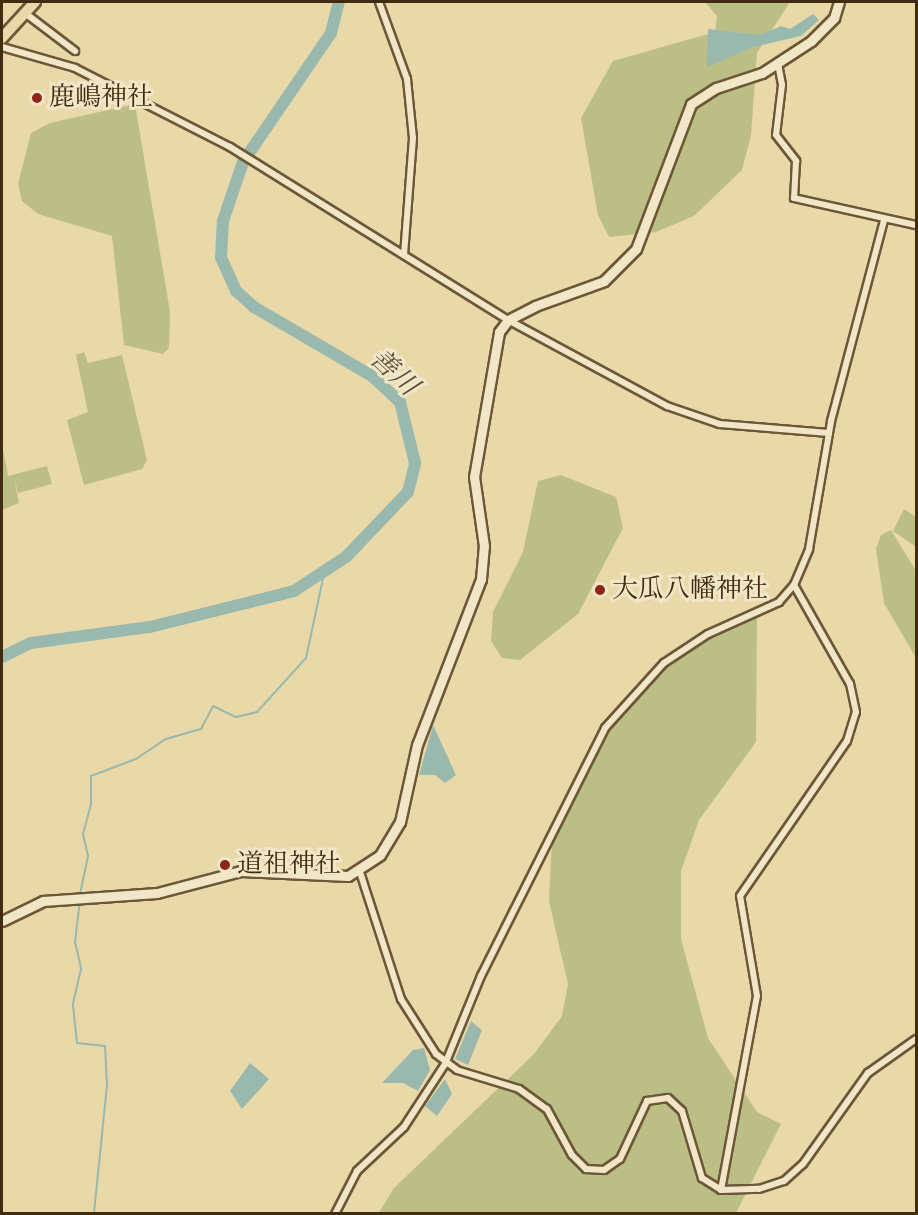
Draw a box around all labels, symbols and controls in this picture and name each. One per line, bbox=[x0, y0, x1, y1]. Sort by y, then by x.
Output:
place label: 鹿嶋神社 bbox=[49, 82, 153, 114]
marker: 鹿嶋神社 bbox=[30, 91, 44, 105]
water label: 善川 bbox=[363, 342, 425, 402]
place label: 大瓜八幡神社 bbox=[612, 574, 768, 606]
marker: 大瓜八幡神社 bbox=[593, 583, 607, 597]
place label: 道祖神社 bbox=[237, 849, 341, 881]
marker: 道祖神社 bbox=[218, 858, 232, 872]

